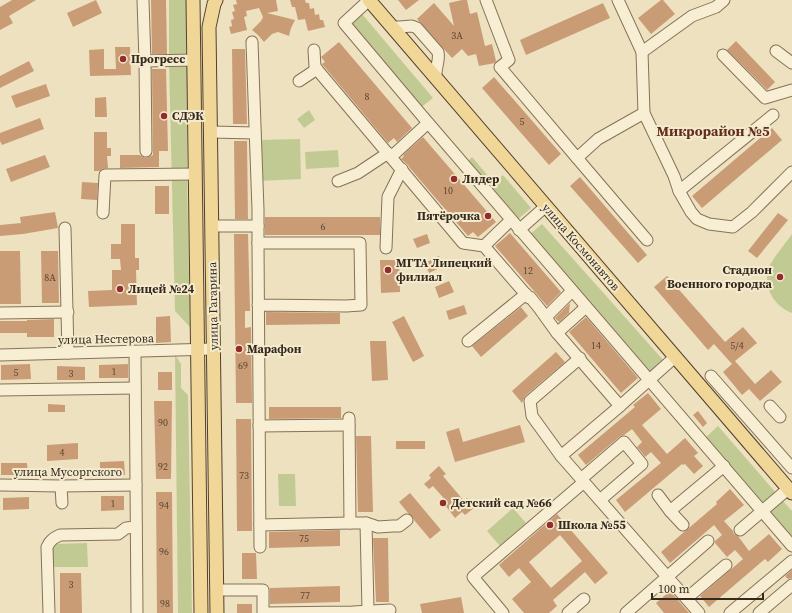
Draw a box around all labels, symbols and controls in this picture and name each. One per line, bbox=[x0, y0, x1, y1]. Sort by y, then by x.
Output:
house number: 3А bbox=[451, 29, 463, 42]
place label: Прогресс bbox=[131, 51, 185, 67]
marker: Прогресс bbox=[118, 54, 128, 64]
house number: 8 bbox=[365, 90, 370, 103]
place label: СДЭК bbox=[172, 108, 204, 124]
marker: СДЭК bbox=[159, 111, 169, 121]
house number: 5 bbox=[520, 115, 525, 128]
district label: Микрорайон №5 bbox=[656, 121, 770, 141]
place label: Лидер bbox=[462, 171, 499, 187]
marker: Лидер bbox=[449, 174, 459, 184]
house number: 10 bbox=[443, 184, 453, 197]
street label: улица Космонавтов bbox=[539, 200, 623, 294]
place label: Пятёрочка bbox=[417, 208, 481, 224]
marker: Пятёрочка bbox=[483, 211, 493, 221]
house number: 6 bbox=[321, 220, 326, 233]
place label: МГТА Липецкий филиал bbox=[396, 255, 492, 285]
street label: улица Гагарина bbox=[204, 261, 222, 350]
place label: Стадион Военного городка bbox=[667, 262, 773, 292]
house number: 12 bbox=[523, 264, 533, 277]
marker: МГТА Липецкий филиал bbox=[383, 265, 393, 275]
house number: 8А bbox=[44, 271, 56, 284]
marker: Стадион Военного городка bbox=[775, 272, 785, 282]
place label: Лицей №24 bbox=[128, 281, 195, 297]
marker: Лицей №24 bbox=[115, 284, 125, 294]
street label: улица Нестерова bbox=[58, 330, 155, 348]
house number: 14 bbox=[591, 339, 601, 352]
house number: 5/4 bbox=[730, 339, 744, 352]
place label: Марафон bbox=[247, 341, 302, 357]
marker: Марафон bbox=[234, 344, 244, 354]
house number: 69 bbox=[238, 359, 248, 372]
house number: 1 bbox=[112, 365, 117, 378]
house number: 5 bbox=[14, 366, 19, 379]
house number: 3 bbox=[69, 367, 74, 380]
house number: 90 bbox=[158, 416, 168, 429]
house number: 4 bbox=[60, 446, 65, 459]
house number: 92 bbox=[158, 460, 168, 473]
street label: улица Мусоргского bbox=[14, 464, 123, 480]
house number: 73 bbox=[239, 469, 249, 482]
place label: Детский сад №66 bbox=[451, 495, 552, 511]
house number: 1 bbox=[111, 497, 116, 510]
marker: Детский сад №66 bbox=[438, 498, 448, 508]
house number: 94 bbox=[159, 499, 169, 512]
place label: Школа №55 bbox=[558, 517, 626, 533]
marker: Школа №55 bbox=[545, 520, 555, 530]
house number: 75 bbox=[299, 532, 309, 545]
house number: 96 bbox=[159, 545, 169, 558]
scale bar bbox=[652, 575, 763, 601]
house number: 3 bbox=[69, 578, 74, 591]
text: 100 m bbox=[658, 581, 690, 597]
house number: 77 bbox=[300, 589, 310, 602]
house number: 98 bbox=[160, 597, 170, 610]

